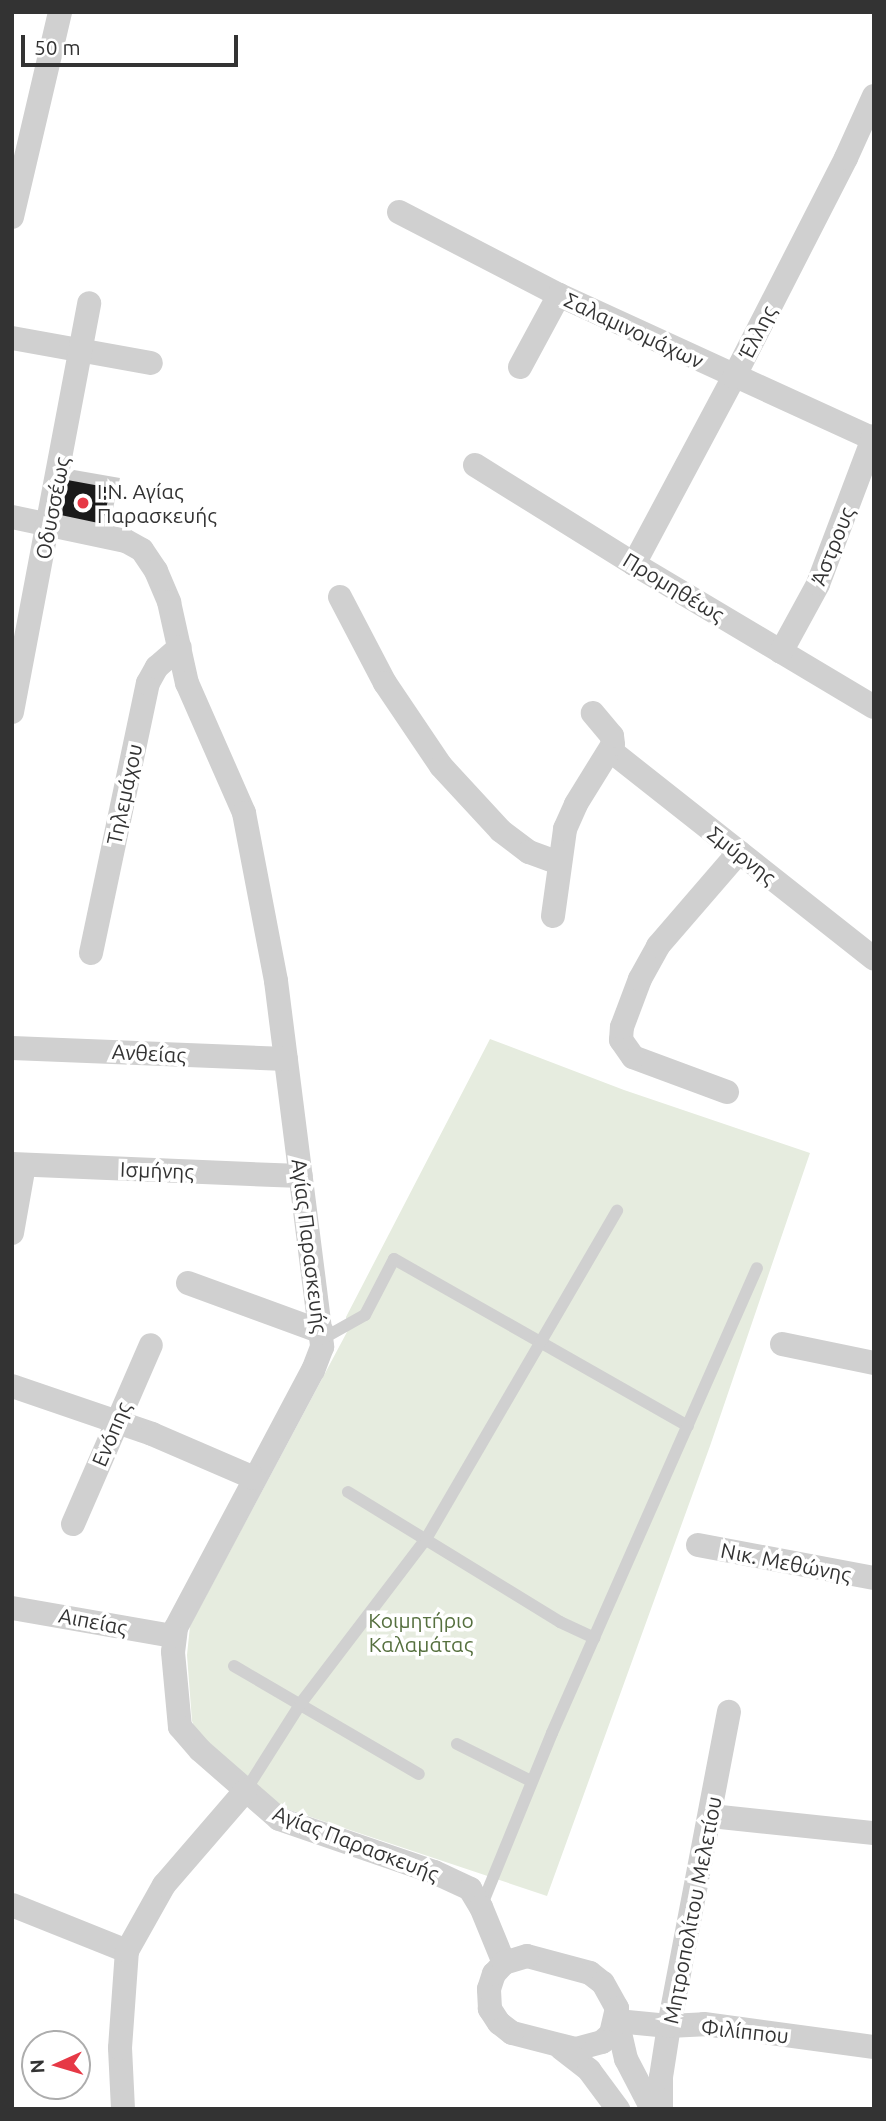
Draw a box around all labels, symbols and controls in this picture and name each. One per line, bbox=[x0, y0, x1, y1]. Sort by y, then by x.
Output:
scale bar bbox=[24, 21, 242, 65]
text: 50 m bbox=[34, 35, 81, 59]
street label: Σαλαμινομάχων bbox=[560, 287, 708, 373]
street label: Έλλης bbox=[733, 301, 781, 363]
street label: Οδυσσέως bbox=[30, 455, 74, 561]
place label: Ι.Ν. Αγίας Παρασκευής bbox=[97, 478, 217, 528]
marker: Ι.Ν. Αγίας Παρασκευής bbox=[75, 495, 91, 511]
street label: Άστρους bbox=[805, 503, 859, 589]
street label: Προμηθέως bbox=[619, 547, 729, 627]
street label: Τηλεμάχου bbox=[101, 741, 147, 847]
street label: Σμύρνης bbox=[703, 820, 781, 890]
street label: Ανθείας bbox=[111, 1038, 187, 1068]
street label: Ισμήνης bbox=[120, 1156, 194, 1184]
street label: Αγίας Παρασκευής bbox=[287, 1157, 333, 1335]
street label: Ενόπης bbox=[86, 1398, 136, 1470]
street label: Νικ. Μεθώνης bbox=[719, 1537, 853, 1587]
street label: Αιπείας bbox=[57, 1602, 129, 1640]
park label: Κοιμητήριο Καλαμάτας bbox=[368, 1607, 474, 1657]
street label: Μητροπολίτου Μελετίου bbox=[658, 1794, 726, 2026]
street label: Αγίας Παρασκευής bbox=[270, 1800, 442, 1886]
street label: Φιλίππου bbox=[700, 2014, 790, 2048]
north arrow bbox=[21, 2030, 91, 2100]
text: N bbox=[26, 2058, 49, 2074]

